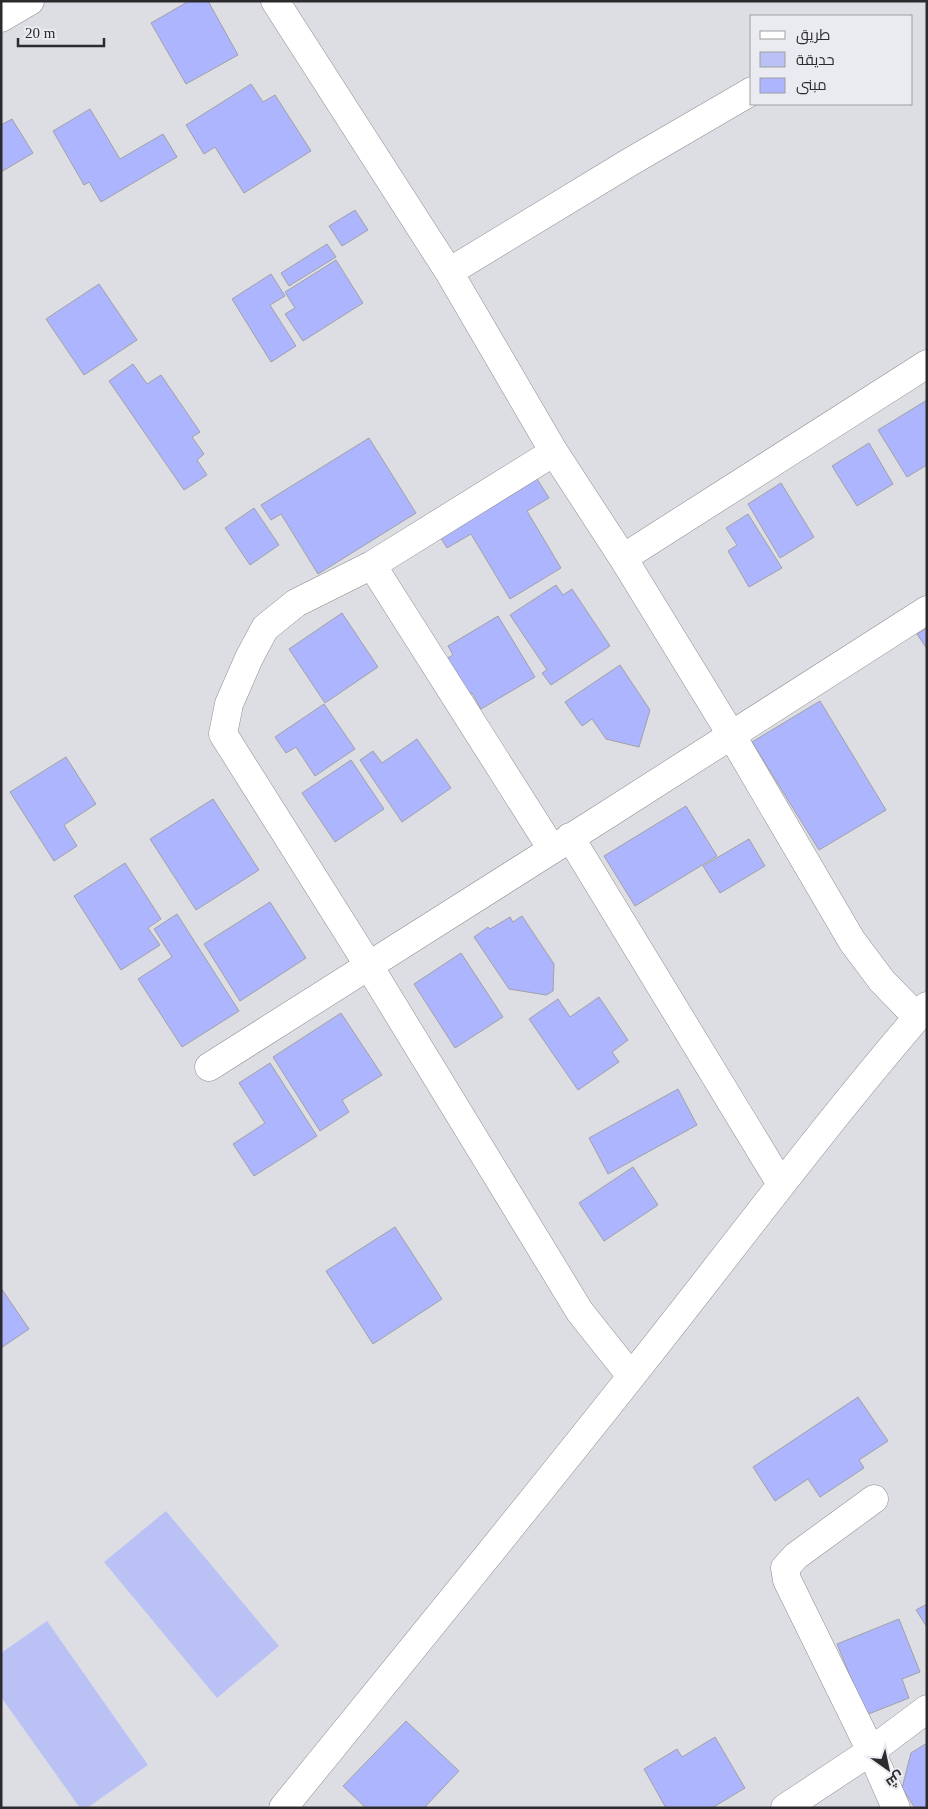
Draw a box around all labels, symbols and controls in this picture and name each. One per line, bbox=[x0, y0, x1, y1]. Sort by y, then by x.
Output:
scale bar bbox=[18, 15, 104, 47]
legend bbox=[750, 15, 913, 105]
text: 20 m bbox=[25, 25, 56, 41]
text: طريق bbox=[796, 27, 830, 45]
text: حديقة bbox=[796, 52, 835, 68]
text: مبنى bbox=[796, 77, 827, 95]
north arrow bbox=[863, 1744, 913, 1794]
text: ش bbox=[883, 1767, 907, 1792]

